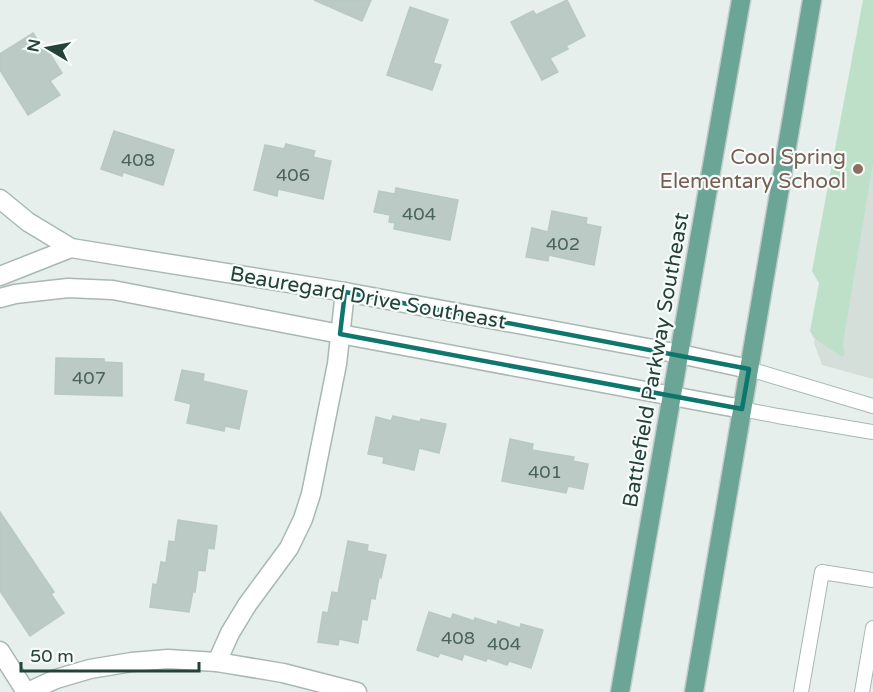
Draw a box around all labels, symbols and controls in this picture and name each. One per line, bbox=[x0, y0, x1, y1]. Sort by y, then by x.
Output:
north arrow bbox=[18, 18, 78, 78]
text: N bbox=[23, 38, 45, 54]
place label: Cool Spring Elementary School bbox=[659, 145, 846, 194]
house number: 408 bbox=[121, 149, 155, 171]
marker: Cool Spring Elementary School bbox=[851, 162, 865, 176]
house number: 406 bbox=[276, 164, 310, 186]
house number: 404 bbox=[402, 203, 436, 225]
street label: Battlefield Parkway Southeast bbox=[618, 211, 694, 509]
house number: 402 bbox=[546, 233, 580, 255]
street label: Beauregard Drive Southeast bbox=[228, 261, 508, 335]
house number: 407 bbox=[72, 367, 106, 389]
house number: 401 bbox=[528, 461, 562, 483]
house number: 408 bbox=[441, 627, 475, 649]
house number: 404 bbox=[487, 633, 521, 655]
scale bar bbox=[21, 635, 200, 673]
text: 50 m bbox=[30, 645, 74, 667]

